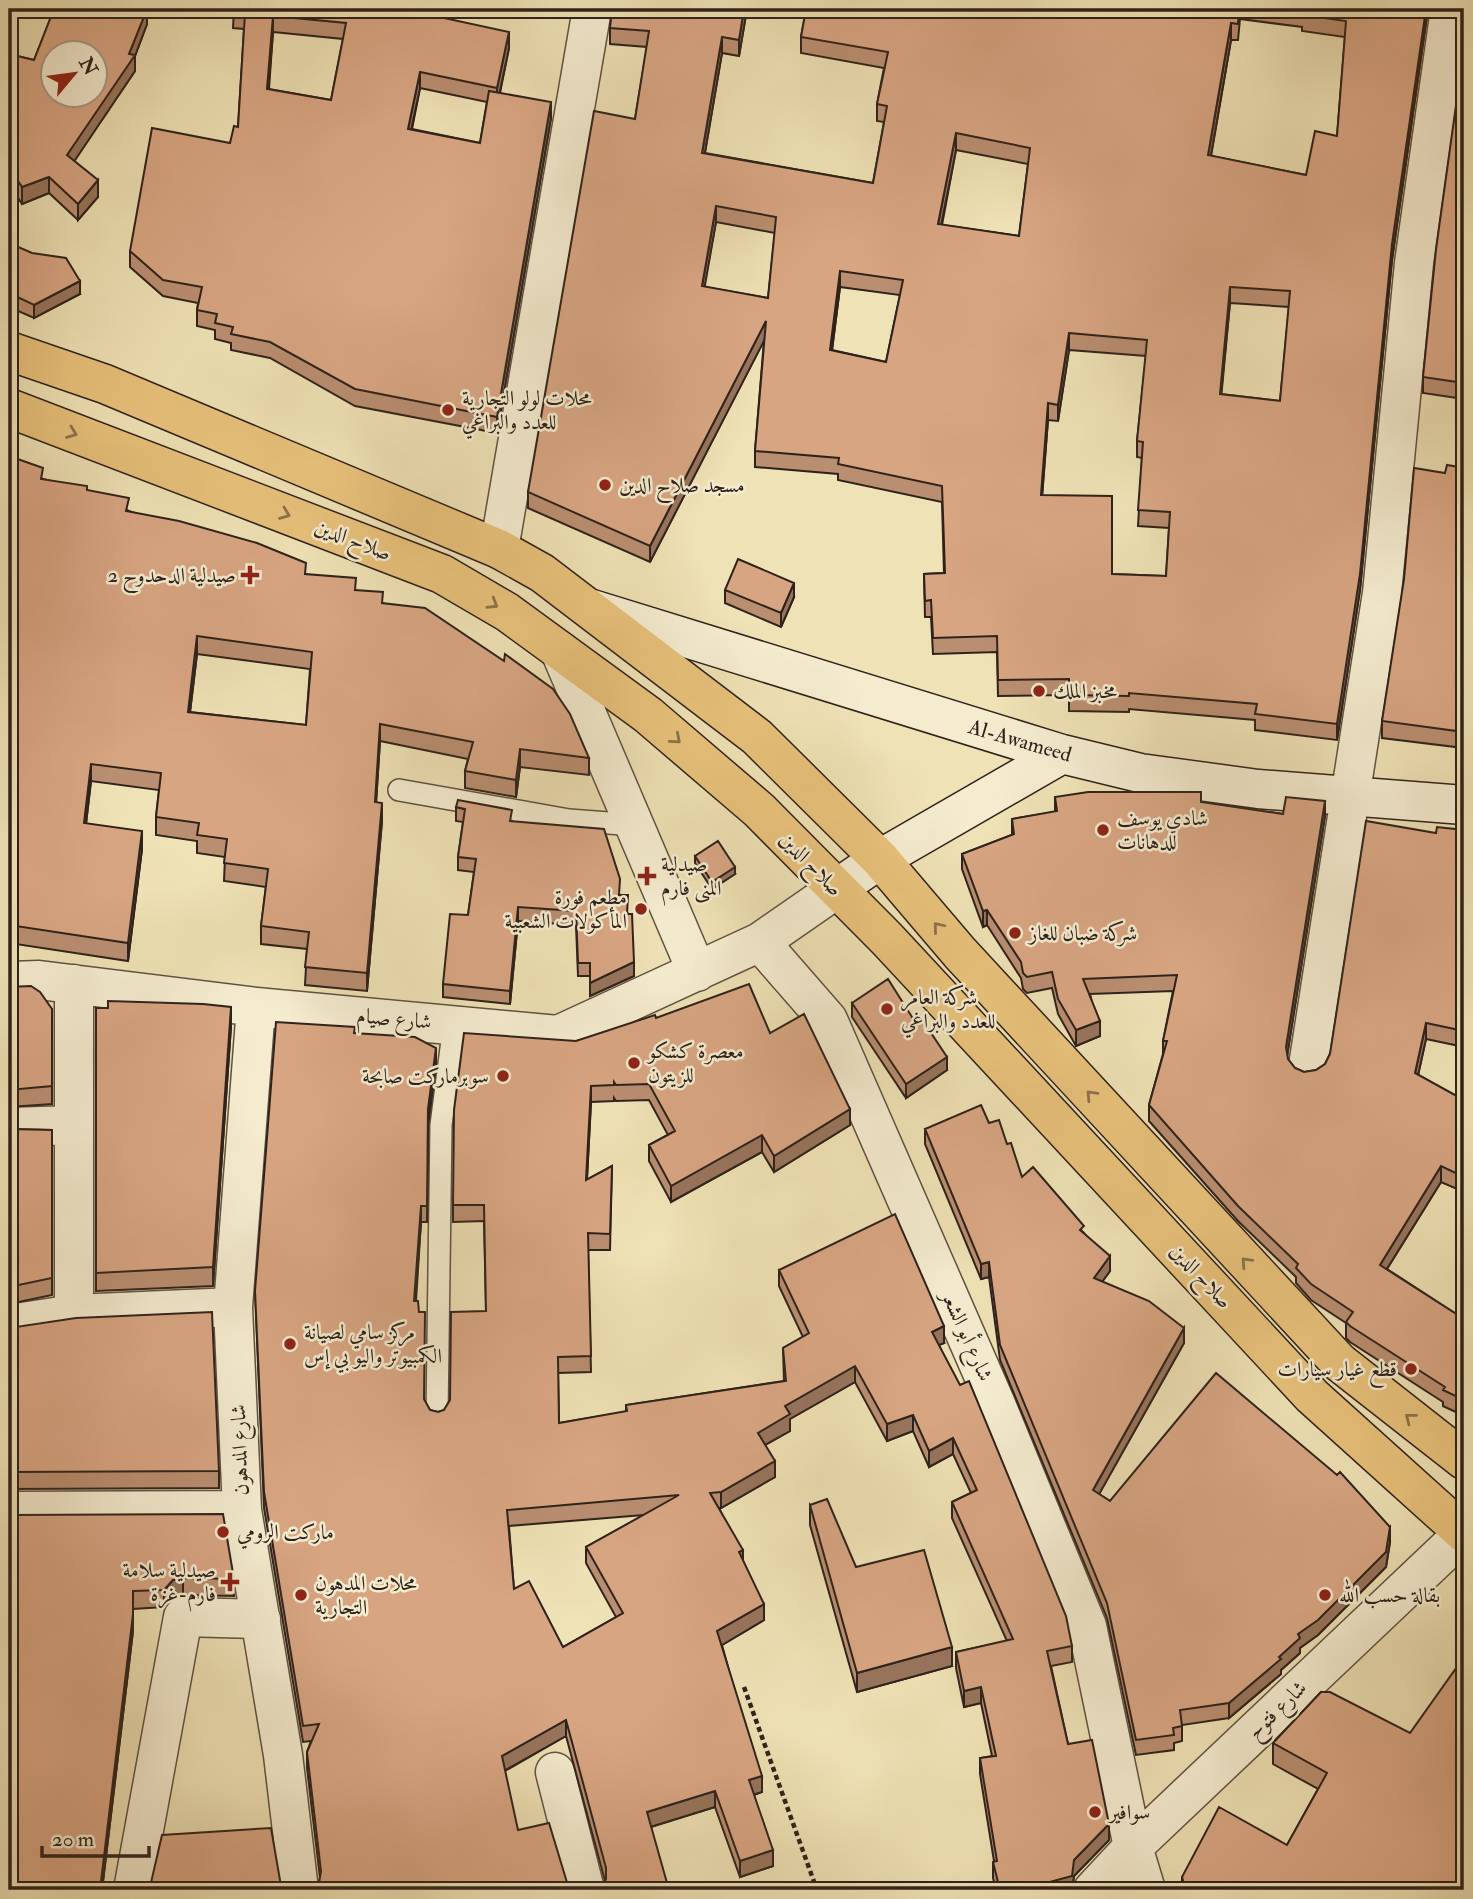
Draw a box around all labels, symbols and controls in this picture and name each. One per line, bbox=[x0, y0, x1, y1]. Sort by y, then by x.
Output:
north arrow bbox=[38, 38, 108, 108]
text: N bbox=[73, 52, 103, 80]
place label: محلات لولو التجارية للعدد والبراغي bbox=[462, 385, 592, 439]
marker: محلات لولو التجارية للعدد والبراغي bbox=[440, 402, 456, 418]
one-way arrow bbox=[66, 424, 78, 438]
place label: مسجد صلاح الدين bbox=[619, 472, 745, 504]
marker: مسجد صلاح الدين bbox=[597, 477, 613, 493]
one-way arrow bbox=[278, 506, 290, 520]
street label: صلاح الدين bbox=[309, 513, 395, 572]
place label: صيدلية الدحدوح 2 bbox=[107, 562, 236, 594]
marker: صيدلية الدحدوح 2 bbox=[242, 567, 258, 583]
one-way arrow bbox=[486, 596, 499, 609]
place label: مخبز الملك bbox=[1053, 678, 1117, 705]
marker: مخبز الملك bbox=[1031, 683, 1047, 699]
street label: Al-Awameed bbox=[964, 713, 1075, 769]
one-way arrow bbox=[668, 731, 681, 743]
place label: شادي يوسف للدهانات bbox=[1117, 805, 1208, 856]
marker: شادي يوسف للدهانات bbox=[1095, 822, 1111, 838]
street label: صلاح الدين bbox=[770, 826, 849, 906]
place label: صيدلية المنى فارم bbox=[661, 851, 722, 906]
marker: صيدلية المنى فارم bbox=[639, 868, 655, 884]
place label: مطعم فورة المأكولات الشعبية bbox=[504, 884, 627, 935]
marker: مطعم فورة المأكولات الشعبية bbox=[633, 901, 649, 917]
place label: شركة ضبان للغاز bbox=[1027, 920, 1137, 947]
one-way arrow bbox=[934, 922, 946, 935]
marker: شركة ضبان للغاز bbox=[1007, 925, 1023, 941]
place label: شركة العامر للعدد والبراغي bbox=[901, 984, 996, 1038]
marker: شركة العامر للعدد والبراغي bbox=[879, 1001, 895, 1017]
street label: شارع صيام bbox=[355, 1002, 433, 1040]
place label: معصرة كشكو للزيتون bbox=[646, 1038, 744, 1089]
marker: معصرة كشكو للزيتون bbox=[626, 1055, 642, 1071]
place label: سوبرماركت صابحة bbox=[362, 1063, 489, 1090]
marker: سوبرماركت صابحة bbox=[495, 1068, 511, 1084]
one-way arrow bbox=[1087, 1090, 1100, 1103]
street label: صلاح الدين bbox=[1160, 1238, 1238, 1318]
one-way arrow bbox=[1242, 1257, 1254, 1270]
street label: شارع أبو الشعر bbox=[931, 1284, 1001, 1387]
place label: مركز سامي لصيانة الكمبيوتر واليو بي إس bbox=[304, 1319, 442, 1373]
marker: مركز سامي لصيانة الكمبيوتر واليو بي إس bbox=[282, 1336, 298, 1352]
place label: قطع غيار سيارات bbox=[1277, 1356, 1397, 1388]
marker: قطع غيار سيارات bbox=[1403, 1361, 1419, 1377]
street label: شارع المدهون bbox=[225, 1404, 259, 1496]
one-way arrow bbox=[1406, 1413, 1418, 1426]
place label: ماركت الرومي bbox=[237, 1519, 334, 1549]
marker: ماركت الرومي bbox=[215, 1524, 231, 1540]
place label: صيدلية سلامة فارم-غزة bbox=[123, 1557, 216, 1612]
place label: محلات المدهون التجارية bbox=[315, 1570, 417, 1621]
marker: صيدلية سلامة فارم-غزة bbox=[222, 1574, 238, 1590]
place label: بقالة حسب الله bbox=[1339, 1578, 1440, 1609]
marker: محلات المدهون التجارية bbox=[293, 1587, 309, 1603]
marker: بقالة حسب الله bbox=[1317, 1587, 1333, 1603]
street label: شارع فتوح bbox=[1241, 1675, 1316, 1749]
place label: سوافير bbox=[1107, 1799, 1150, 1826]
marker: سوافير bbox=[1087, 1804, 1103, 1820]
scale bar bbox=[42, 1815, 149, 1859]
text: 20 m bbox=[52, 1826, 94, 1853]

